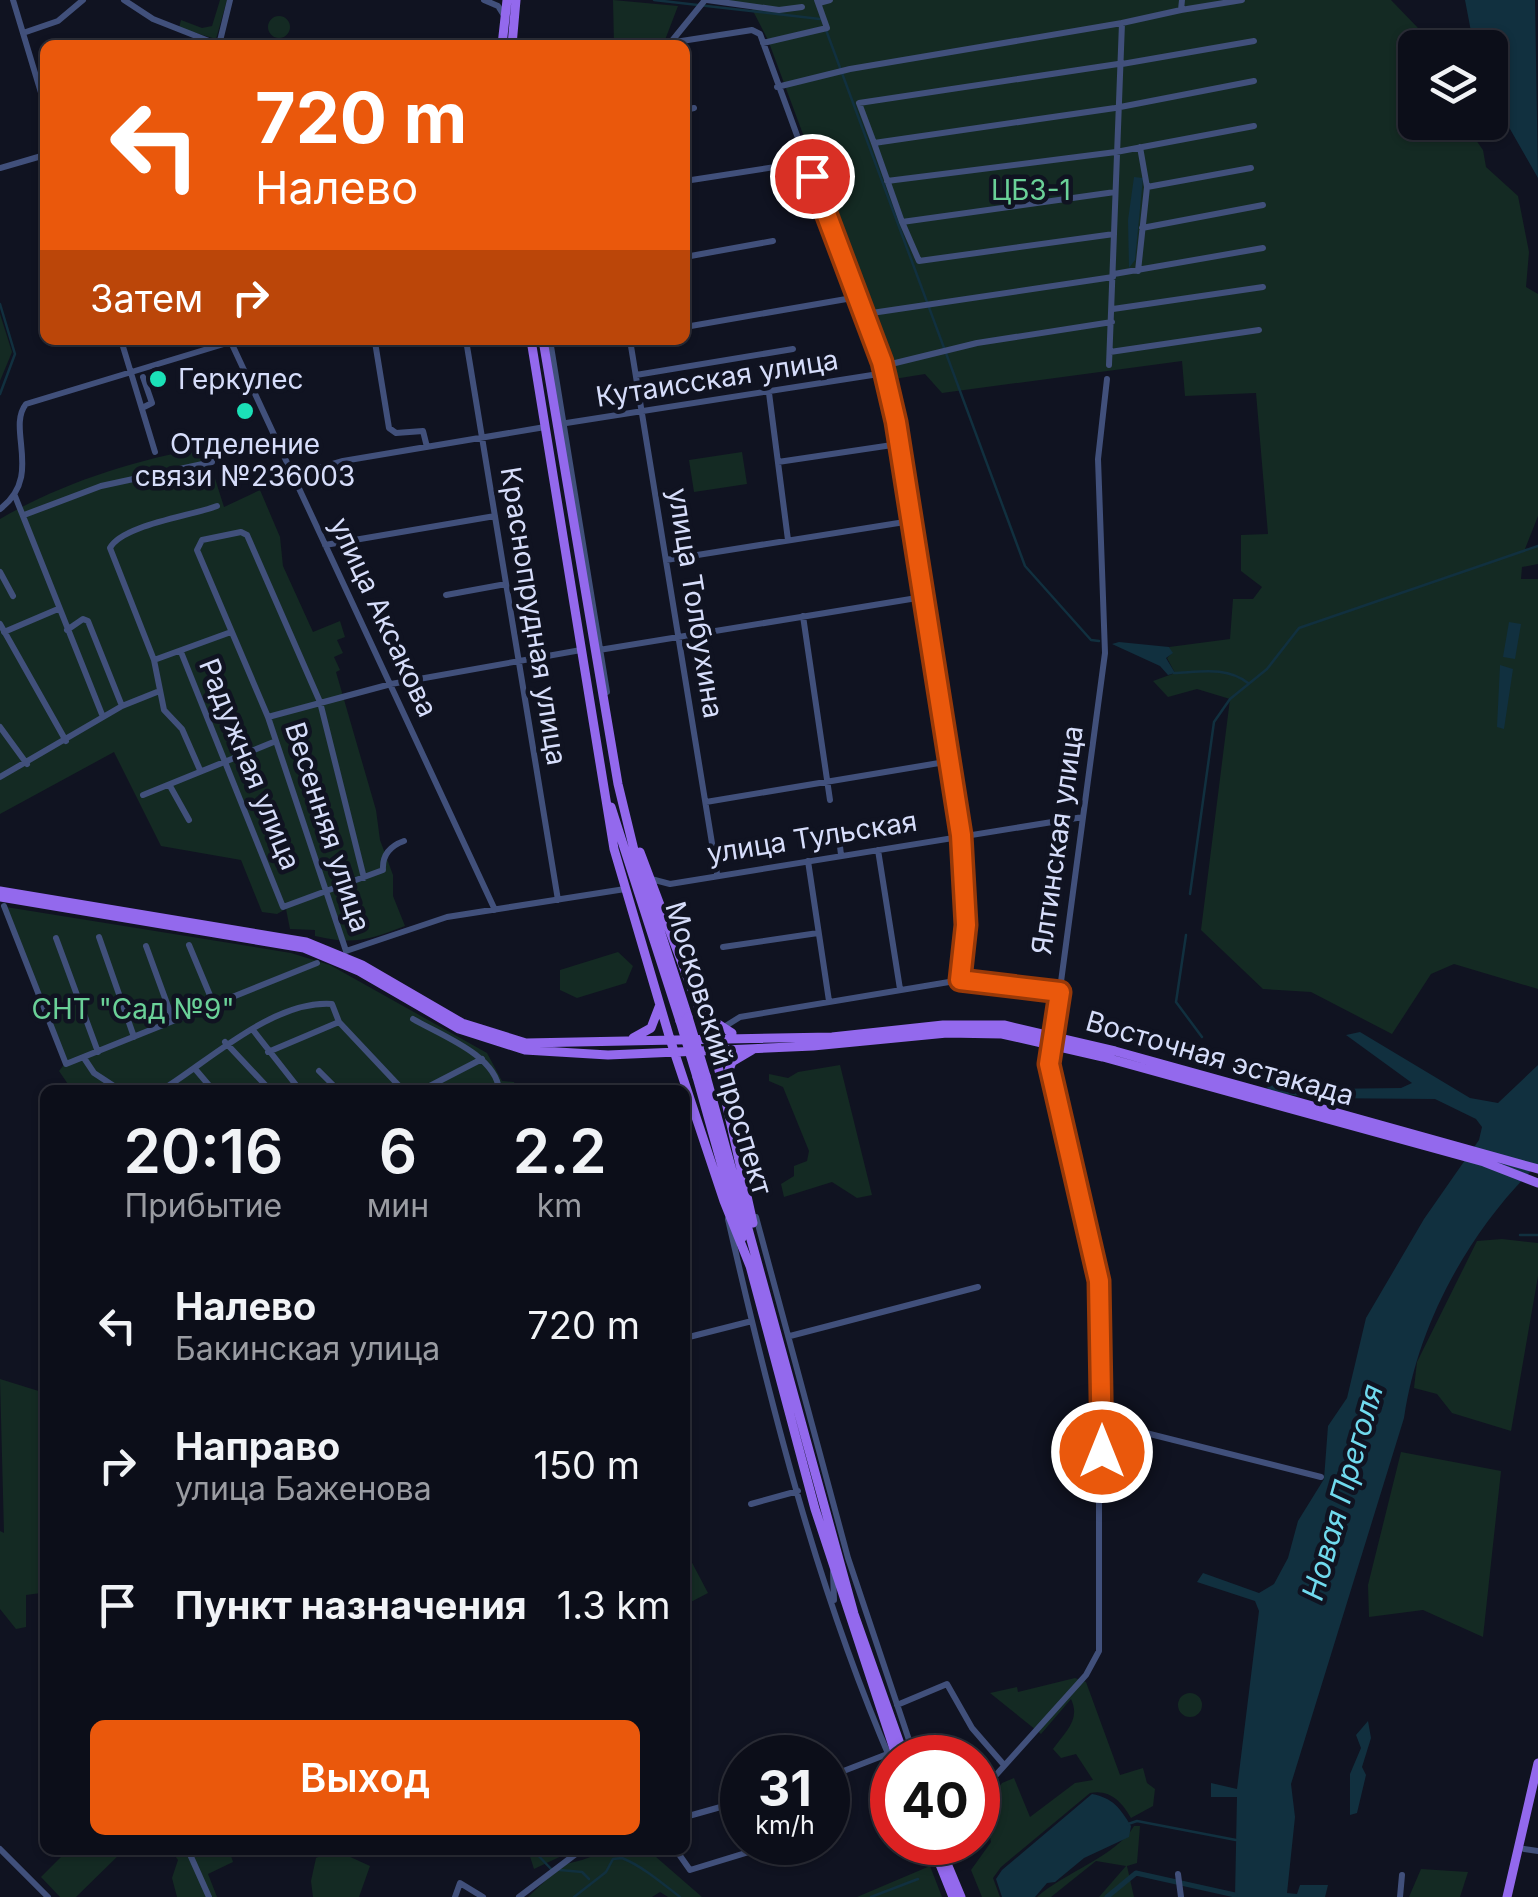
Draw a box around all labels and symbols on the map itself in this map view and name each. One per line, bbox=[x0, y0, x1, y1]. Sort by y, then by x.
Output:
pin bbox=[770, 134, 855, 219]
park label: ЦБЗ-1 bbox=[991, 173, 1071, 207]
street label: Кутаисская улица bbox=[593, 342, 841, 414]
place label: Геркулес bbox=[178, 362, 304, 396]
marker: Геркулес bbox=[147, 368, 169, 390]
marker: Отделение связи №236003 bbox=[234, 400, 256, 422]
place label: Отделение связи №236003 bbox=[135, 427, 355, 493]
street label: Краснопрудная улица bbox=[494, 464, 574, 768]
street label: улица Толбухина bbox=[661, 485, 731, 721]
street label: улица Аксакова bbox=[323, 512, 445, 722]
street label: Радужная улица bbox=[192, 653, 308, 875]
street label: Весенняя улица bbox=[278, 718, 378, 936]
street label: Ялтинская улица bbox=[1024, 723, 1090, 957]
street label: улица Тульская bbox=[704, 804, 920, 870]
street label: Московский проспект bbox=[658, 897, 780, 1199]
park label: СНТ "Сад №9" bbox=[32, 992, 234, 1026]
street label: Восточная эстакада bbox=[1082, 1003, 1358, 1113]
water label: Новая Преголя bbox=[1294, 1380, 1390, 1604]
position arrow bbox=[1050, 1400, 1154, 1504]
speed limit sign: 40 bbox=[870, 1735, 1000, 1865]

